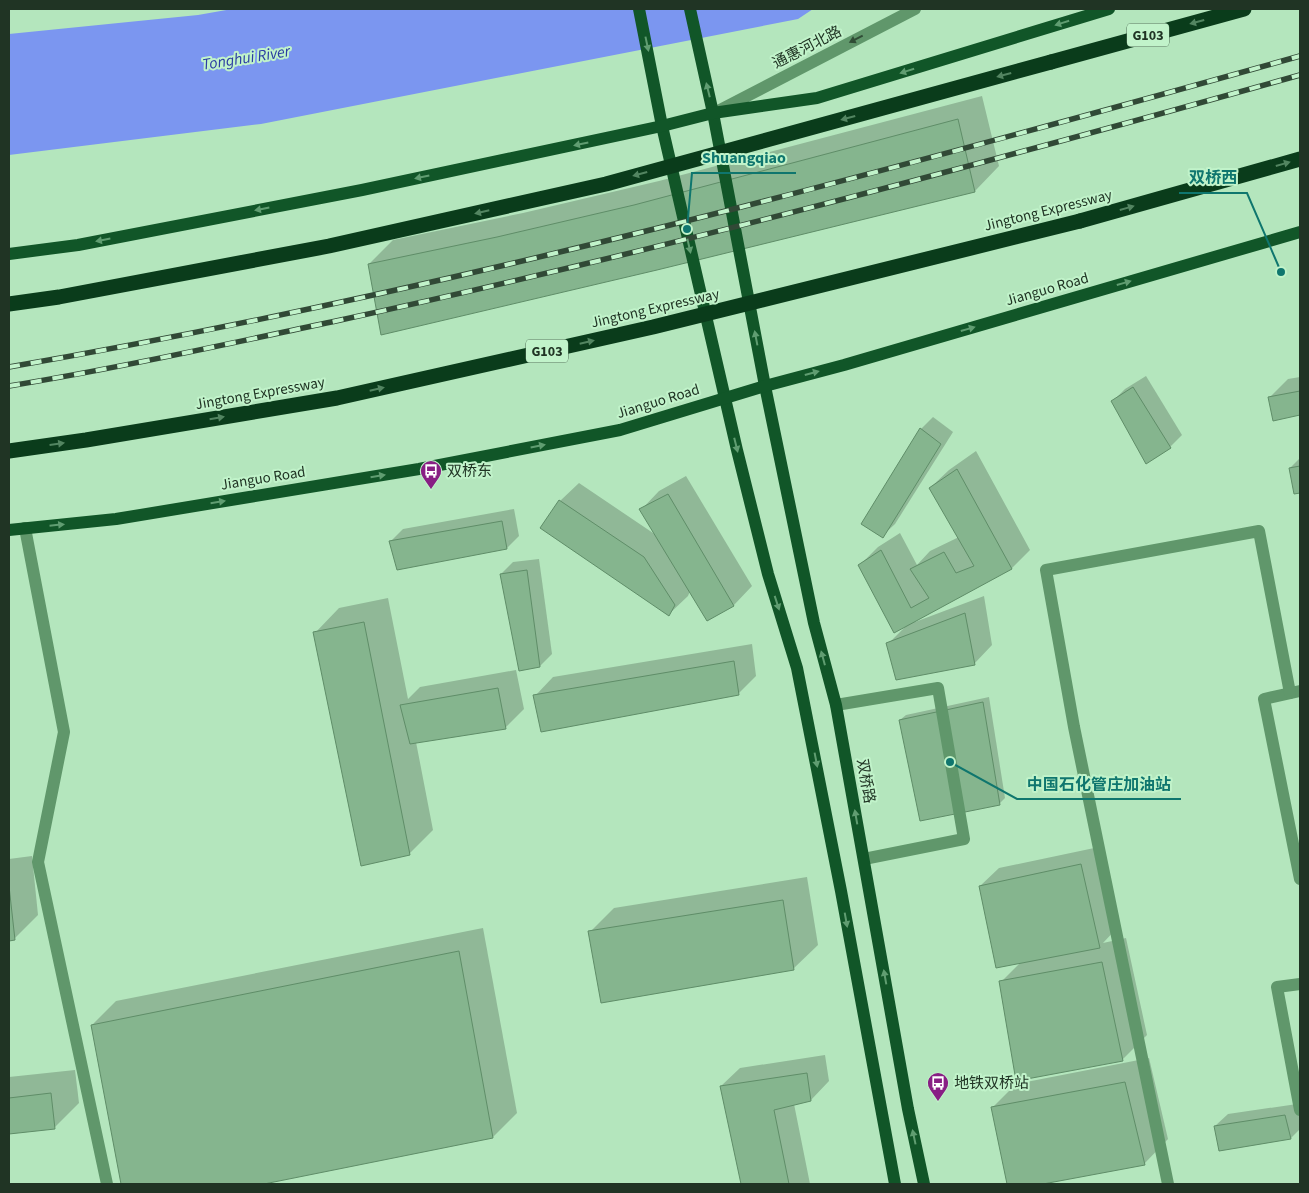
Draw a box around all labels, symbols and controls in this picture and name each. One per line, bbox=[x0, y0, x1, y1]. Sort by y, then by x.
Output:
one-way arrow bbox=[1190, 18, 1205, 26]
one-way arrow bbox=[1055, 20, 1070, 27]
street label: 通惠河北路 bbox=[769, 21, 845, 74]
road number: G103 bbox=[1127, 24, 1169, 46]
one-way arrow bbox=[849, 35, 864, 43]
one-way arrow bbox=[643, 36, 651, 52]
water label: Tonghui River bbox=[201, 40, 293, 76]
one-way arrow bbox=[899, 67, 914, 75]
one-way arrow bbox=[997, 71, 1012, 79]
one-way arrow bbox=[704, 82, 712, 97]
one-way arrow bbox=[840, 114, 855, 122]
one-way arrow bbox=[572, 140, 588, 148]
callout: Shuangqiao bbox=[692, 142, 796, 173]
text: Shuangqiao bbox=[702, 147, 786, 169]
one-way arrow bbox=[1276, 159, 1291, 167]
callout: 双桥西 bbox=[1179, 162, 1247, 193]
text: 双桥西 bbox=[1189, 167, 1237, 189]
one-way arrow bbox=[633, 171, 648, 179]
one-way arrow bbox=[414, 173, 429, 181]
street label: Jingtong Expressway bbox=[982, 184, 1114, 237]
one-way arrow bbox=[1119, 204, 1135, 212]
one-way arrow bbox=[254, 206, 270, 214]
one-way arrow bbox=[474, 208, 490, 216]
one-way arrow bbox=[95, 237, 111, 245]
one-way arrow bbox=[685, 239, 693, 254]
street label: Jianguo Road bbox=[1003, 268, 1091, 311]
one-way arrow bbox=[1117, 279, 1132, 287]
street label: Jingtong Expressway bbox=[589, 284, 721, 333]
one-way arrow bbox=[961, 324, 976, 332]
one-way arrow bbox=[752, 330, 760, 345]
one-way arrow bbox=[579, 338, 594, 346]
road number: G103 bbox=[526, 340, 568, 362]
one-way arrow bbox=[805, 369, 820, 377]
street label: Jingtong Expressway bbox=[194, 372, 326, 415]
street label: Jianguo Road bbox=[614, 379, 702, 424]
one-way arrow bbox=[370, 385, 385, 393]
one-way arrow bbox=[210, 413, 226, 421]
one-way arrow bbox=[732, 438, 740, 453]
one-way arrow bbox=[49, 440, 65, 448]
one-way arrow bbox=[531, 442, 546, 450]
bus stop icon: 双桥东 bbox=[419, 459, 443, 490]
street label: Jianguo Road bbox=[219, 461, 307, 496]
place label: 双桥东 bbox=[447, 461, 492, 482]
one-way arrow bbox=[371, 472, 387, 480]
one-way arrow bbox=[210, 498, 226, 506]
one-way arrow bbox=[50, 521, 66, 529]
one-way arrow bbox=[773, 595, 781, 610]
one-way arrow bbox=[819, 650, 827, 665]
one-way arrow bbox=[812, 752, 820, 768]
street label: 双桥路 bbox=[851, 757, 880, 805]
callout: 中国石化管庄加油站 bbox=[1017, 768, 1181, 799]
text: 中国石化管庄加油站 bbox=[1027, 774, 1171, 796]
one-way arrow bbox=[852, 808, 860, 824]
one-way arrow bbox=[843, 912, 851, 928]
one-way arrow bbox=[880, 968, 888, 984]
bus stop icon: 地铁双桥站 bbox=[926, 1071, 950, 1102]
place label: 地铁双桥站 bbox=[954, 1073, 1029, 1094]
one-way arrow bbox=[910, 1129, 918, 1144]

